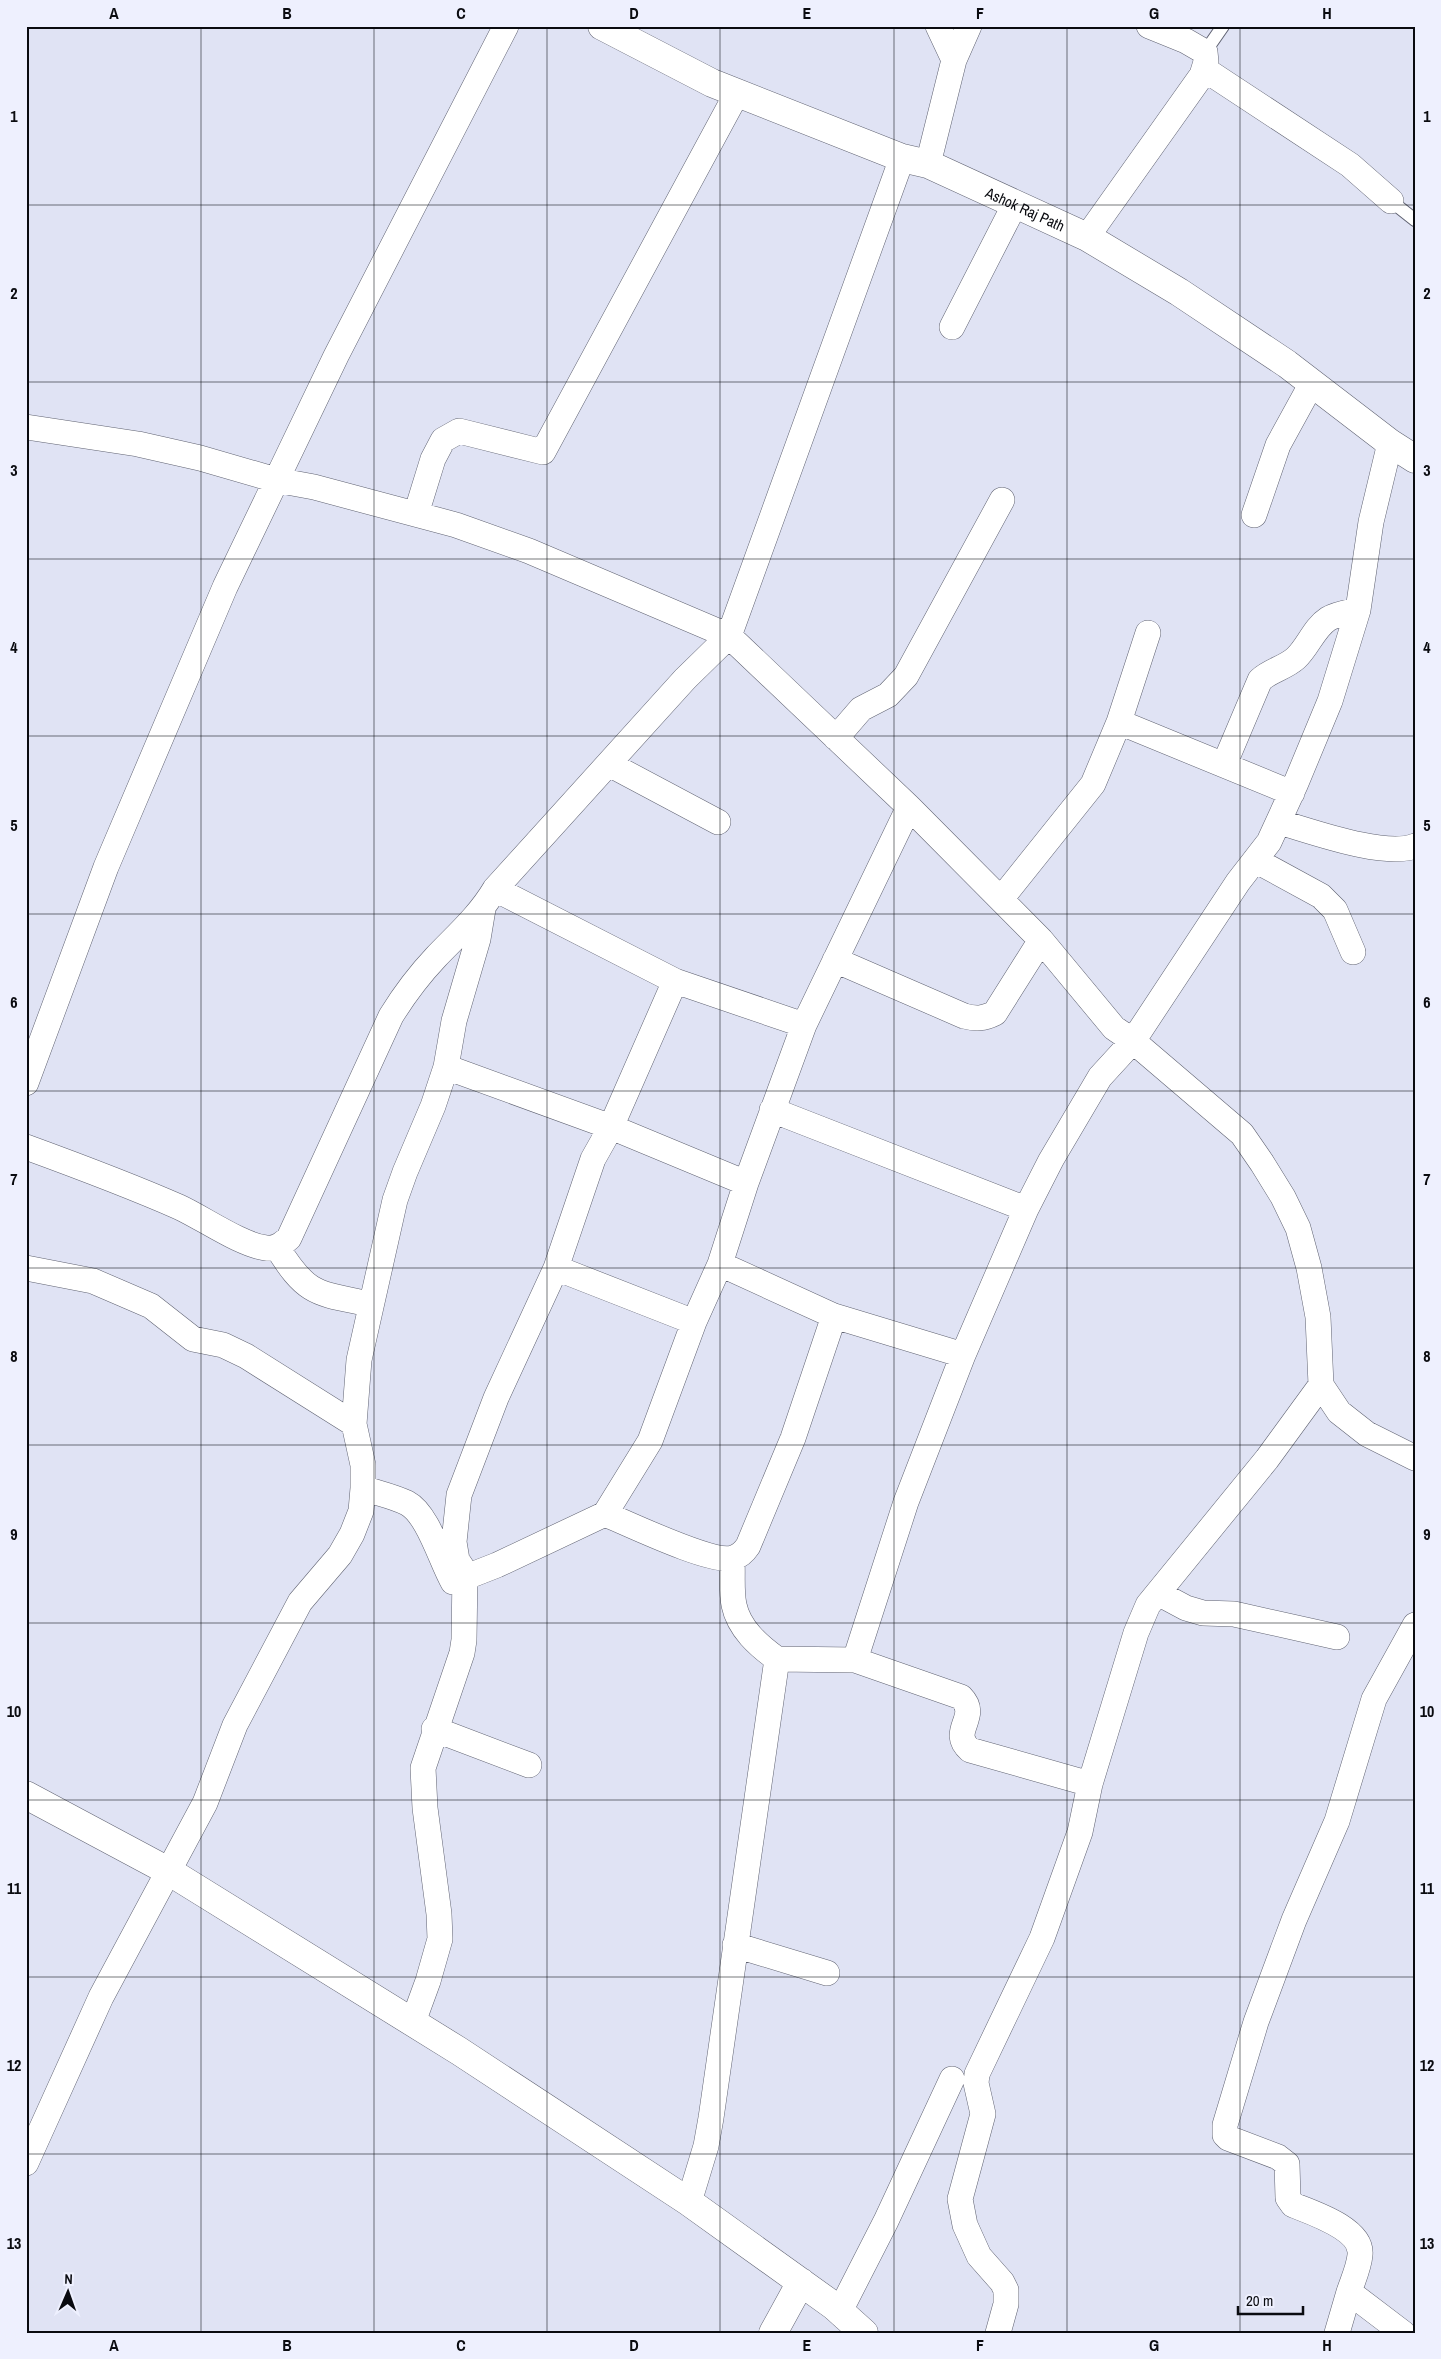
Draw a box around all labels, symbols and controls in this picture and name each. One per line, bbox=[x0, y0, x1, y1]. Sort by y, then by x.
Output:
text: A bbox=[109, 2, 119, 24]
text: B bbox=[282, 2, 292, 24]
text: C bbox=[456, 2, 466, 24]
text: D bbox=[629, 2, 639, 24]
text: E bbox=[803, 2, 812, 24]
text: F bbox=[976, 2, 984, 24]
text: G bbox=[1149, 2, 1159, 24]
text: H bbox=[1322, 2, 1332, 24]
text: 1 bbox=[10, 105, 18, 127]
text: 1 bbox=[1423, 105, 1431, 127]
street label: Ashok Raj Path bbox=[982, 181, 1068, 236]
text: 2 bbox=[10, 282, 18, 304]
text: 2 bbox=[1423, 282, 1431, 304]
text: 3 bbox=[10, 459, 18, 481]
text: 3 bbox=[1423, 459, 1431, 481]
text: 4 bbox=[10, 636, 18, 658]
text: 4 bbox=[1423, 636, 1431, 658]
text: 5 bbox=[10, 814, 18, 836]
text: 5 bbox=[1423, 814, 1431, 836]
text: 6 bbox=[10, 991, 18, 1013]
text: 6 bbox=[1423, 991, 1431, 1013]
text: 7 bbox=[10, 1168, 18, 1190]
text: 7 bbox=[1423, 1168, 1431, 1190]
text: 8 bbox=[10, 1345, 18, 1367]
text: 8 bbox=[1423, 1345, 1431, 1367]
text: 9 bbox=[10, 1523, 18, 1545]
text: 9 bbox=[1423, 1523, 1431, 1545]
text: 10 bbox=[7, 1700, 21, 1722]
text: 10 bbox=[1420, 1700, 1434, 1722]
text: 11 bbox=[7, 1877, 22, 1899]
text: 11 bbox=[1420, 1877, 1435, 1899]
text: 12 bbox=[7, 2054, 21, 2076]
text: 12 bbox=[1420, 2054, 1434, 2076]
text: 13 bbox=[7, 2232, 21, 2254]
text: 13 bbox=[1420, 2232, 1434, 2254]
north arrow bbox=[42, 2266, 92, 2316]
text: N bbox=[64, 2270, 73, 2288]
scale bar bbox=[1238, 2284, 1304, 2316]
text: 20 m bbox=[1246, 2290, 1273, 2311]
text: A bbox=[109, 2334, 119, 2356]
text: B bbox=[282, 2334, 292, 2356]
text: C bbox=[456, 2334, 466, 2356]
text: D bbox=[629, 2334, 639, 2356]
text: E bbox=[803, 2334, 812, 2356]
text: F bbox=[976, 2334, 984, 2356]
text: G bbox=[1149, 2334, 1159, 2356]
text: H bbox=[1322, 2334, 1332, 2356]

